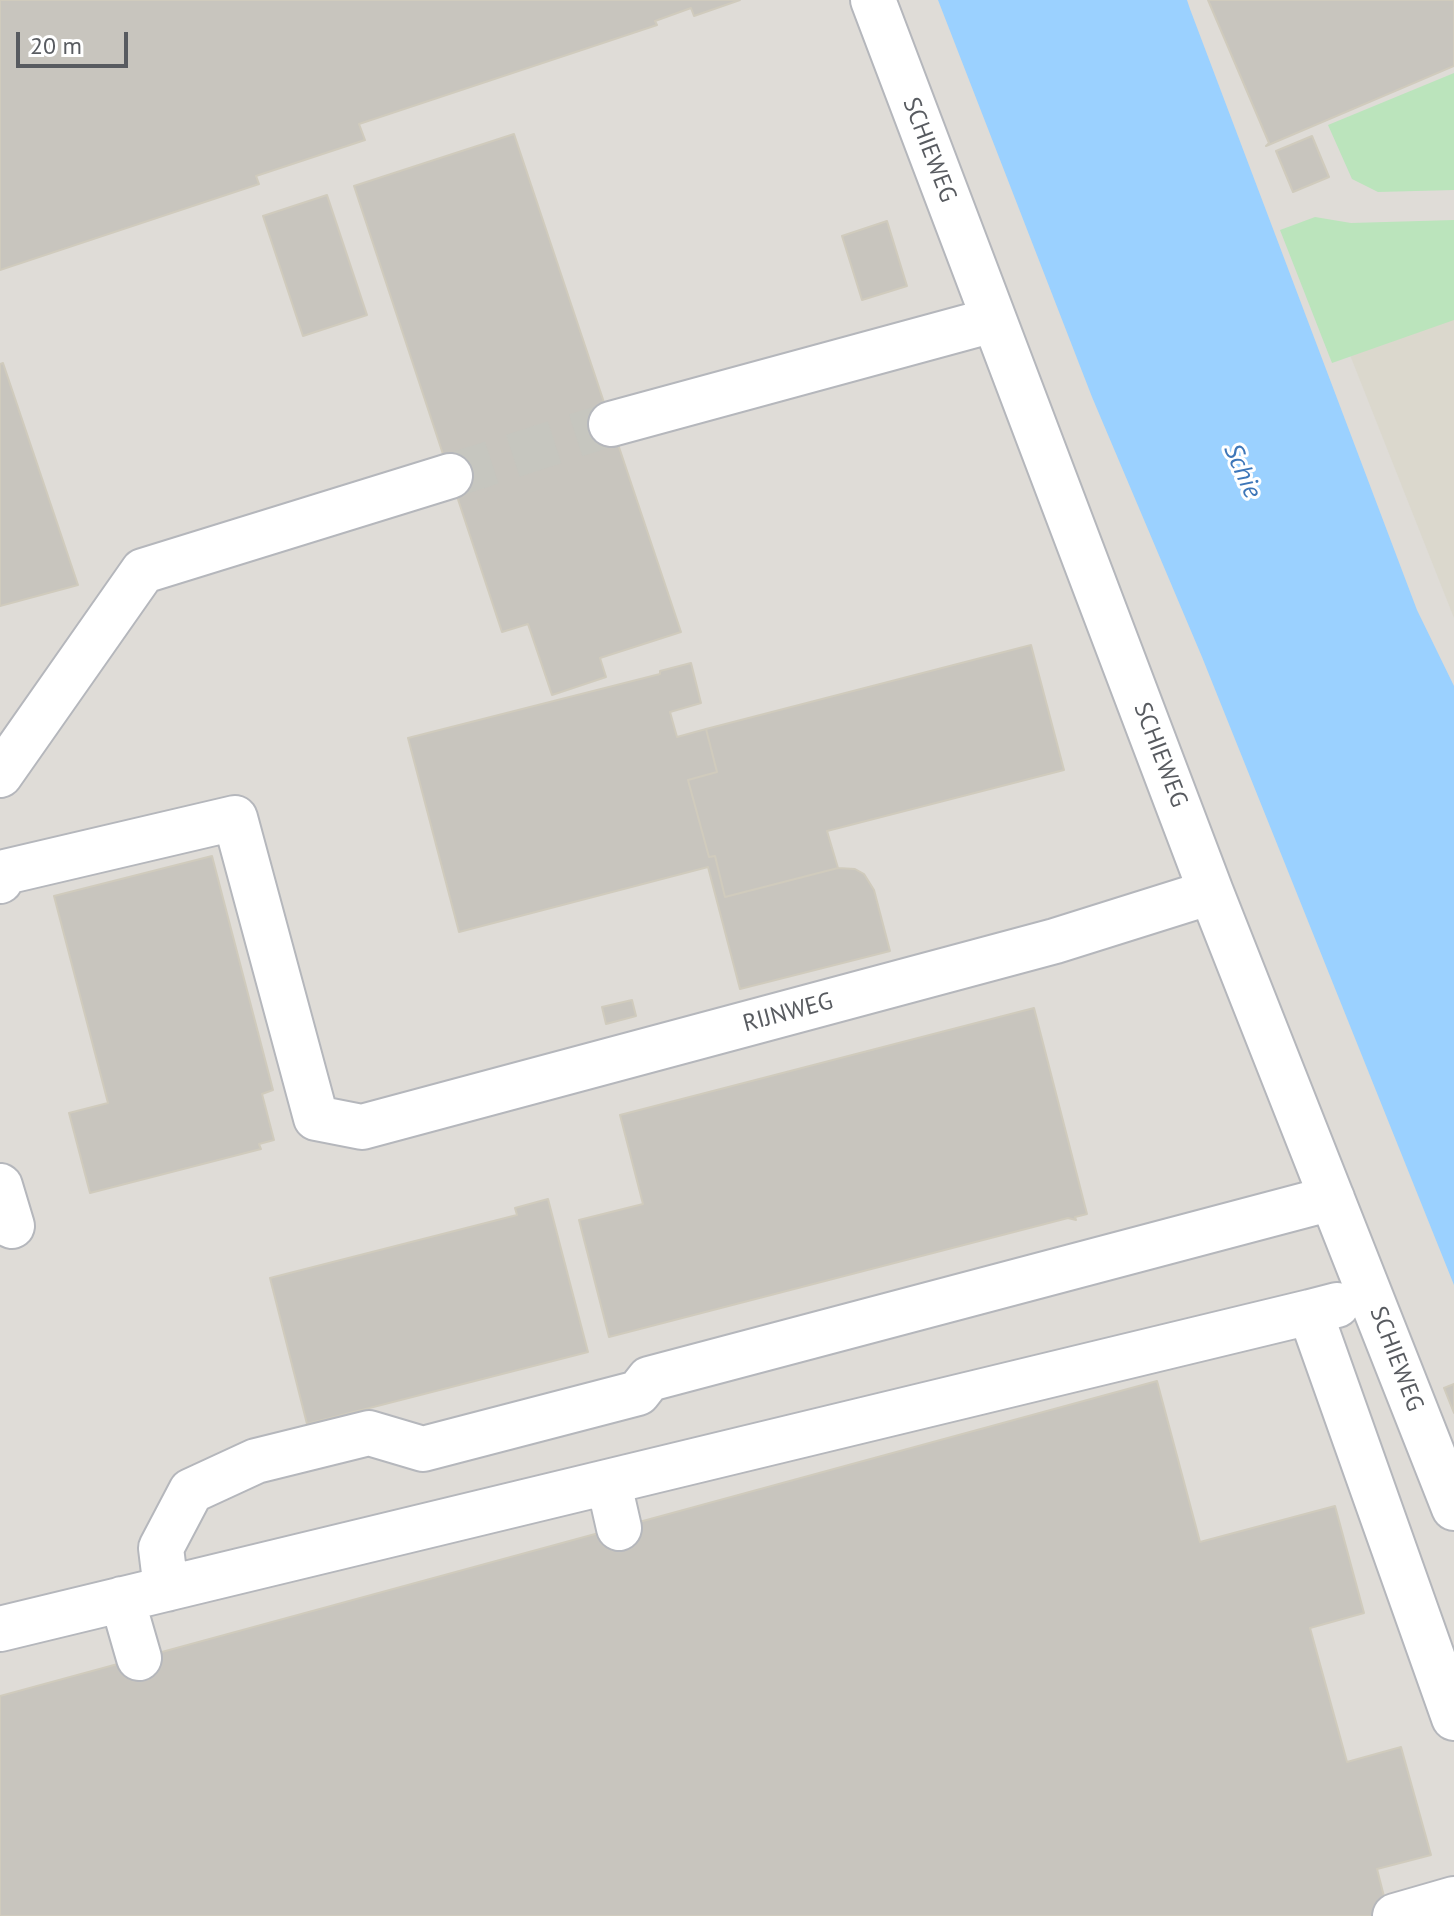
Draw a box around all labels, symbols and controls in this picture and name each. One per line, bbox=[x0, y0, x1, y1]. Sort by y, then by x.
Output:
scale bar bbox=[20, 16, 132, 66]
text: 20 m bbox=[30, 30, 82, 61]
street label: SCHIEWEG bbox=[896, 94, 962, 206]
water label: Schie bbox=[1216, 439, 1268, 503]
street label: SCHIEWEG bbox=[1127, 699, 1193, 811]
street label: RIJNWEG bbox=[740, 987, 836, 1039]
street label: SCHIEWEG bbox=[1363, 1303, 1429, 1415]

